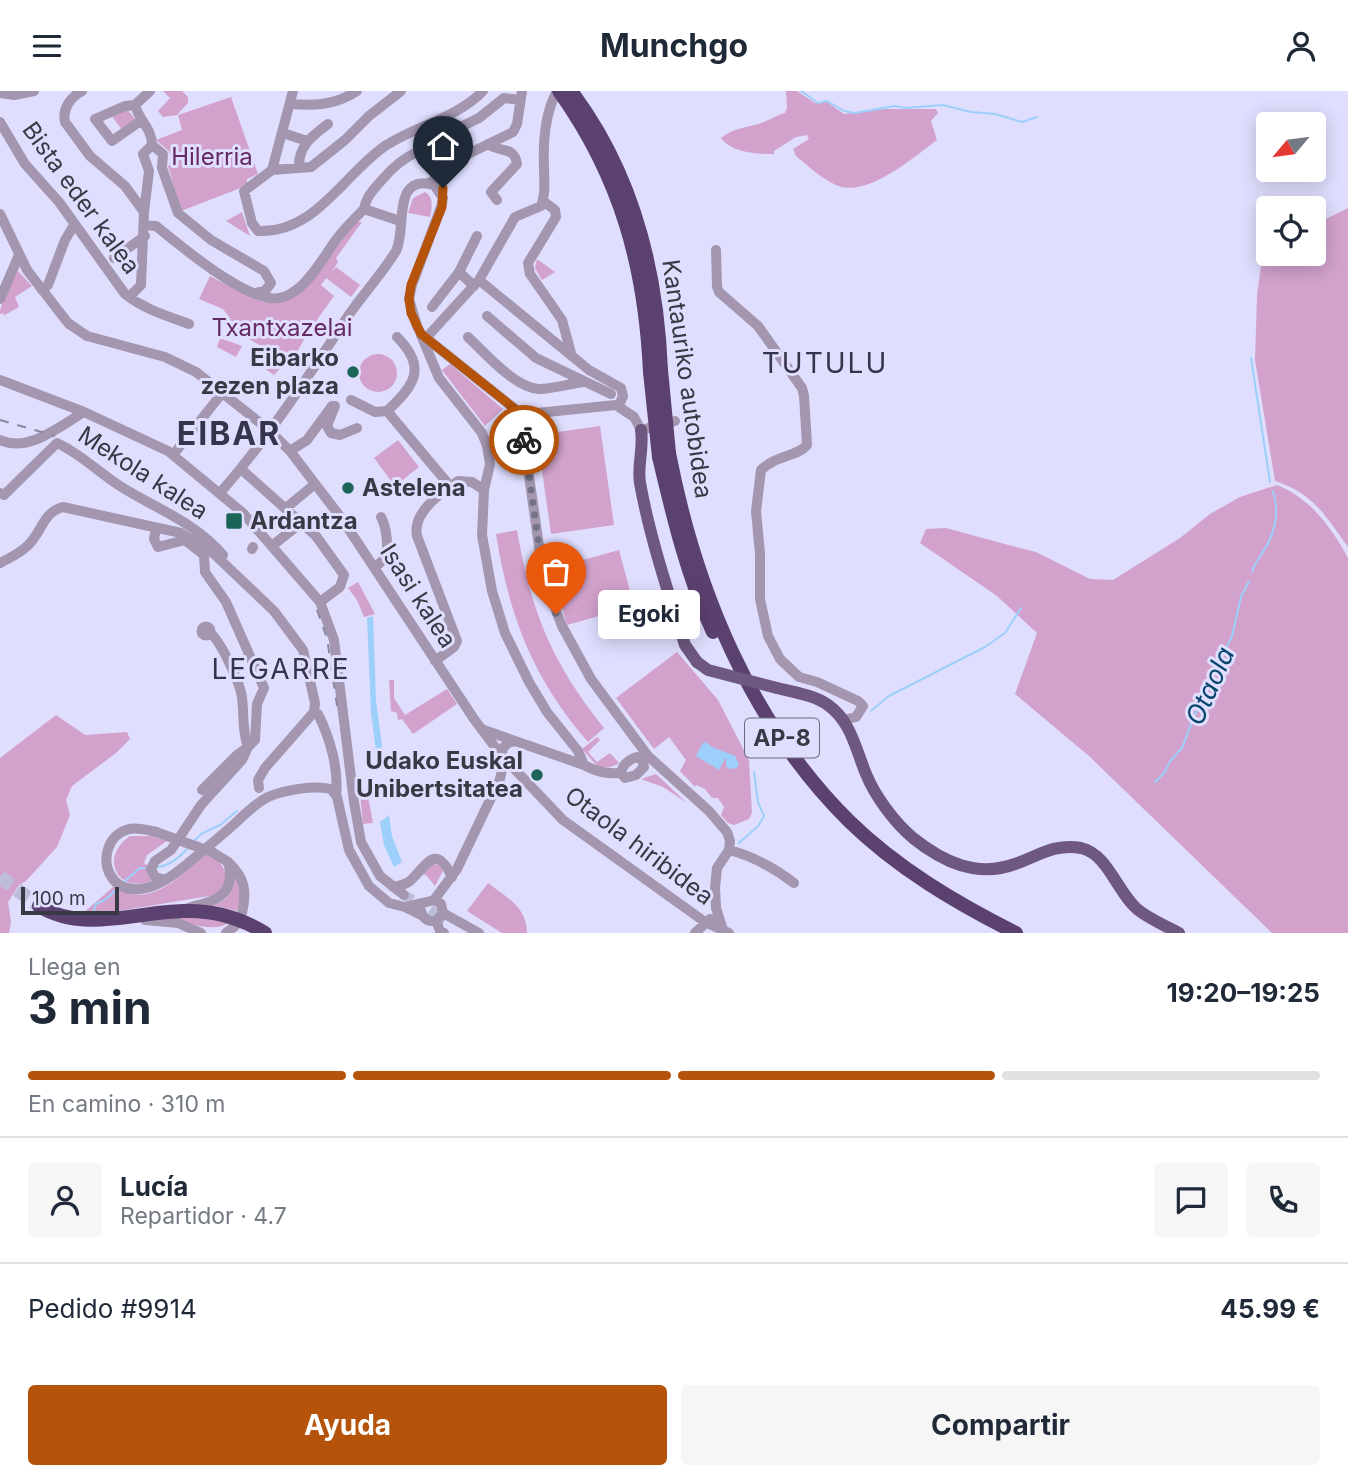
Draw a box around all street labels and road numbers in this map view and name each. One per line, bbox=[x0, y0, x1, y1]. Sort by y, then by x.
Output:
street label: Bista eder kalea bbox=[16, 116, 146, 279]
street label: Kantauriko autobidea bbox=[656, 258, 719, 500]
street label: Mekola kalea bbox=[73, 420, 214, 525]
street label: Isasi kalea bbox=[374, 538, 463, 653]
road number: AP-8 bbox=[745, 719, 819, 757]
street label: Otaola hiribidea bbox=[559, 780, 719, 911]

